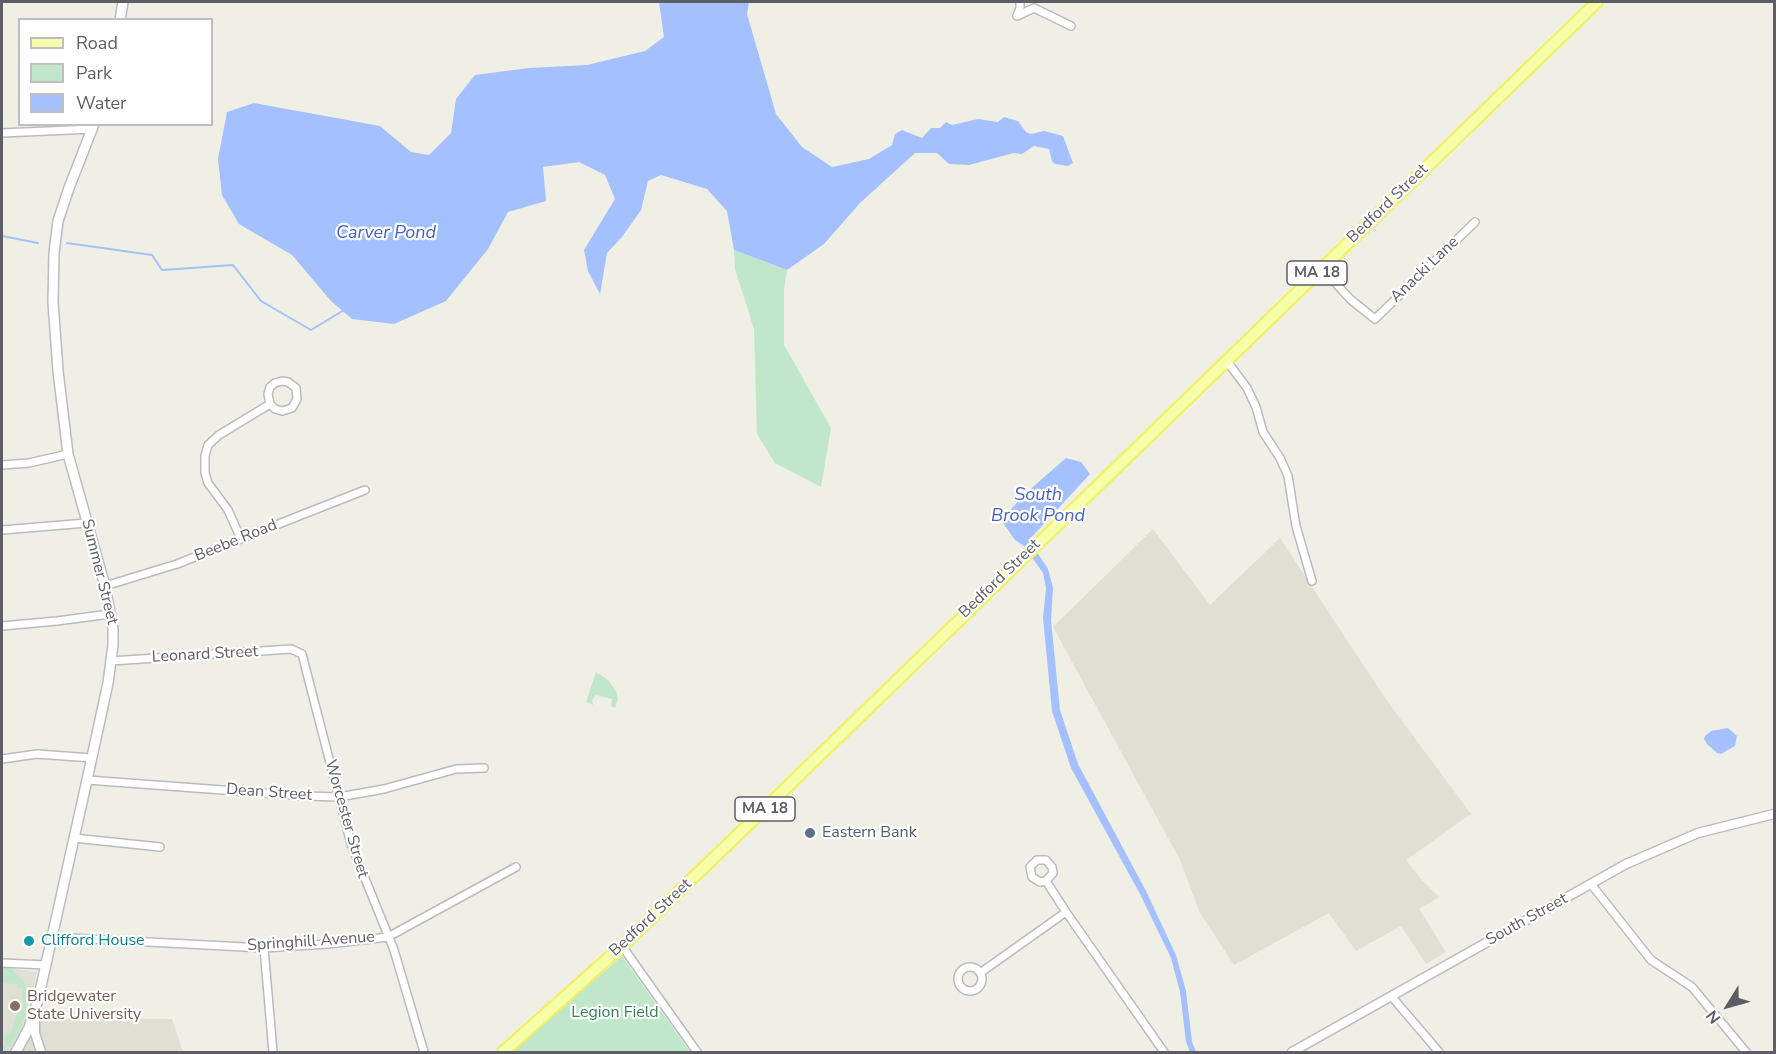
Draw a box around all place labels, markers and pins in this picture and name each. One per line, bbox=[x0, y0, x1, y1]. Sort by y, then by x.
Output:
place label: Eastern Bank bbox=[822, 823, 917, 843]
marker: Eastern Bank bbox=[803, 826, 817, 840]
place label: Clifford House bbox=[41, 931, 145, 951]
marker: Clifford House bbox=[22, 934, 36, 948]
place label: Bridgewater State University bbox=[27, 987, 141, 1025]
marker: Bridgewater State University bbox=[8, 999, 22, 1013]

